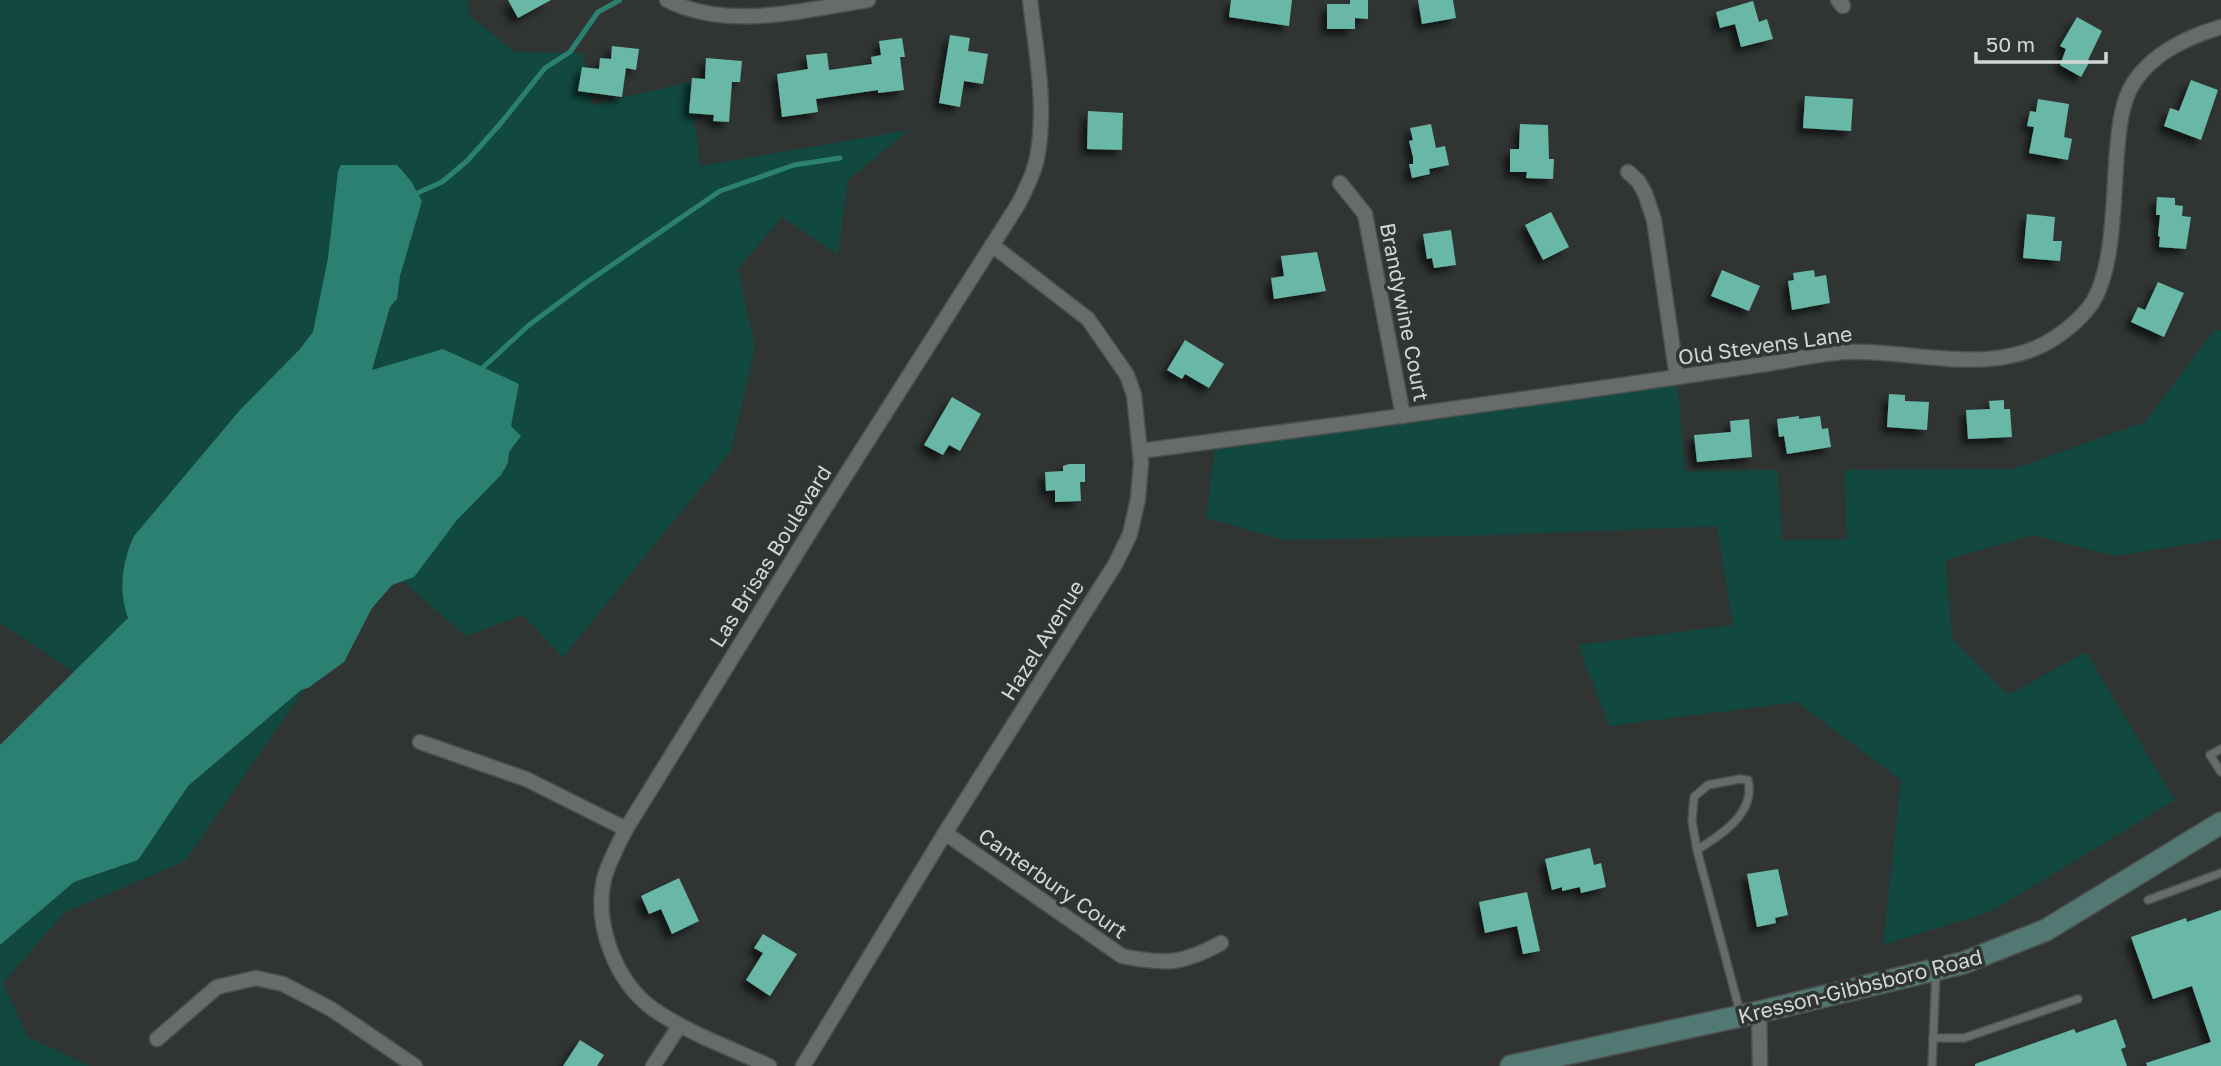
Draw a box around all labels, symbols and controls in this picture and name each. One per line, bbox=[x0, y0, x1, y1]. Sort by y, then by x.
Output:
scale bar bbox=[1976, 21, 2106, 65]
text: 50 m bbox=[1986, 31, 2035, 57]
street label: Brandywine Court bbox=[1375, 220, 1435, 404]
street label: Old Stevens Lane bbox=[1676, 320, 1854, 370]
street label: Las Brisas Boulevard bbox=[704, 460, 836, 652]
street label: Hazel Avenue bbox=[995, 575, 1089, 705]
street label: Canterbury Court bbox=[974, 822, 1132, 944]
street label: Kresson-Gibbsboro Road bbox=[1735, 943, 1985, 1029]

